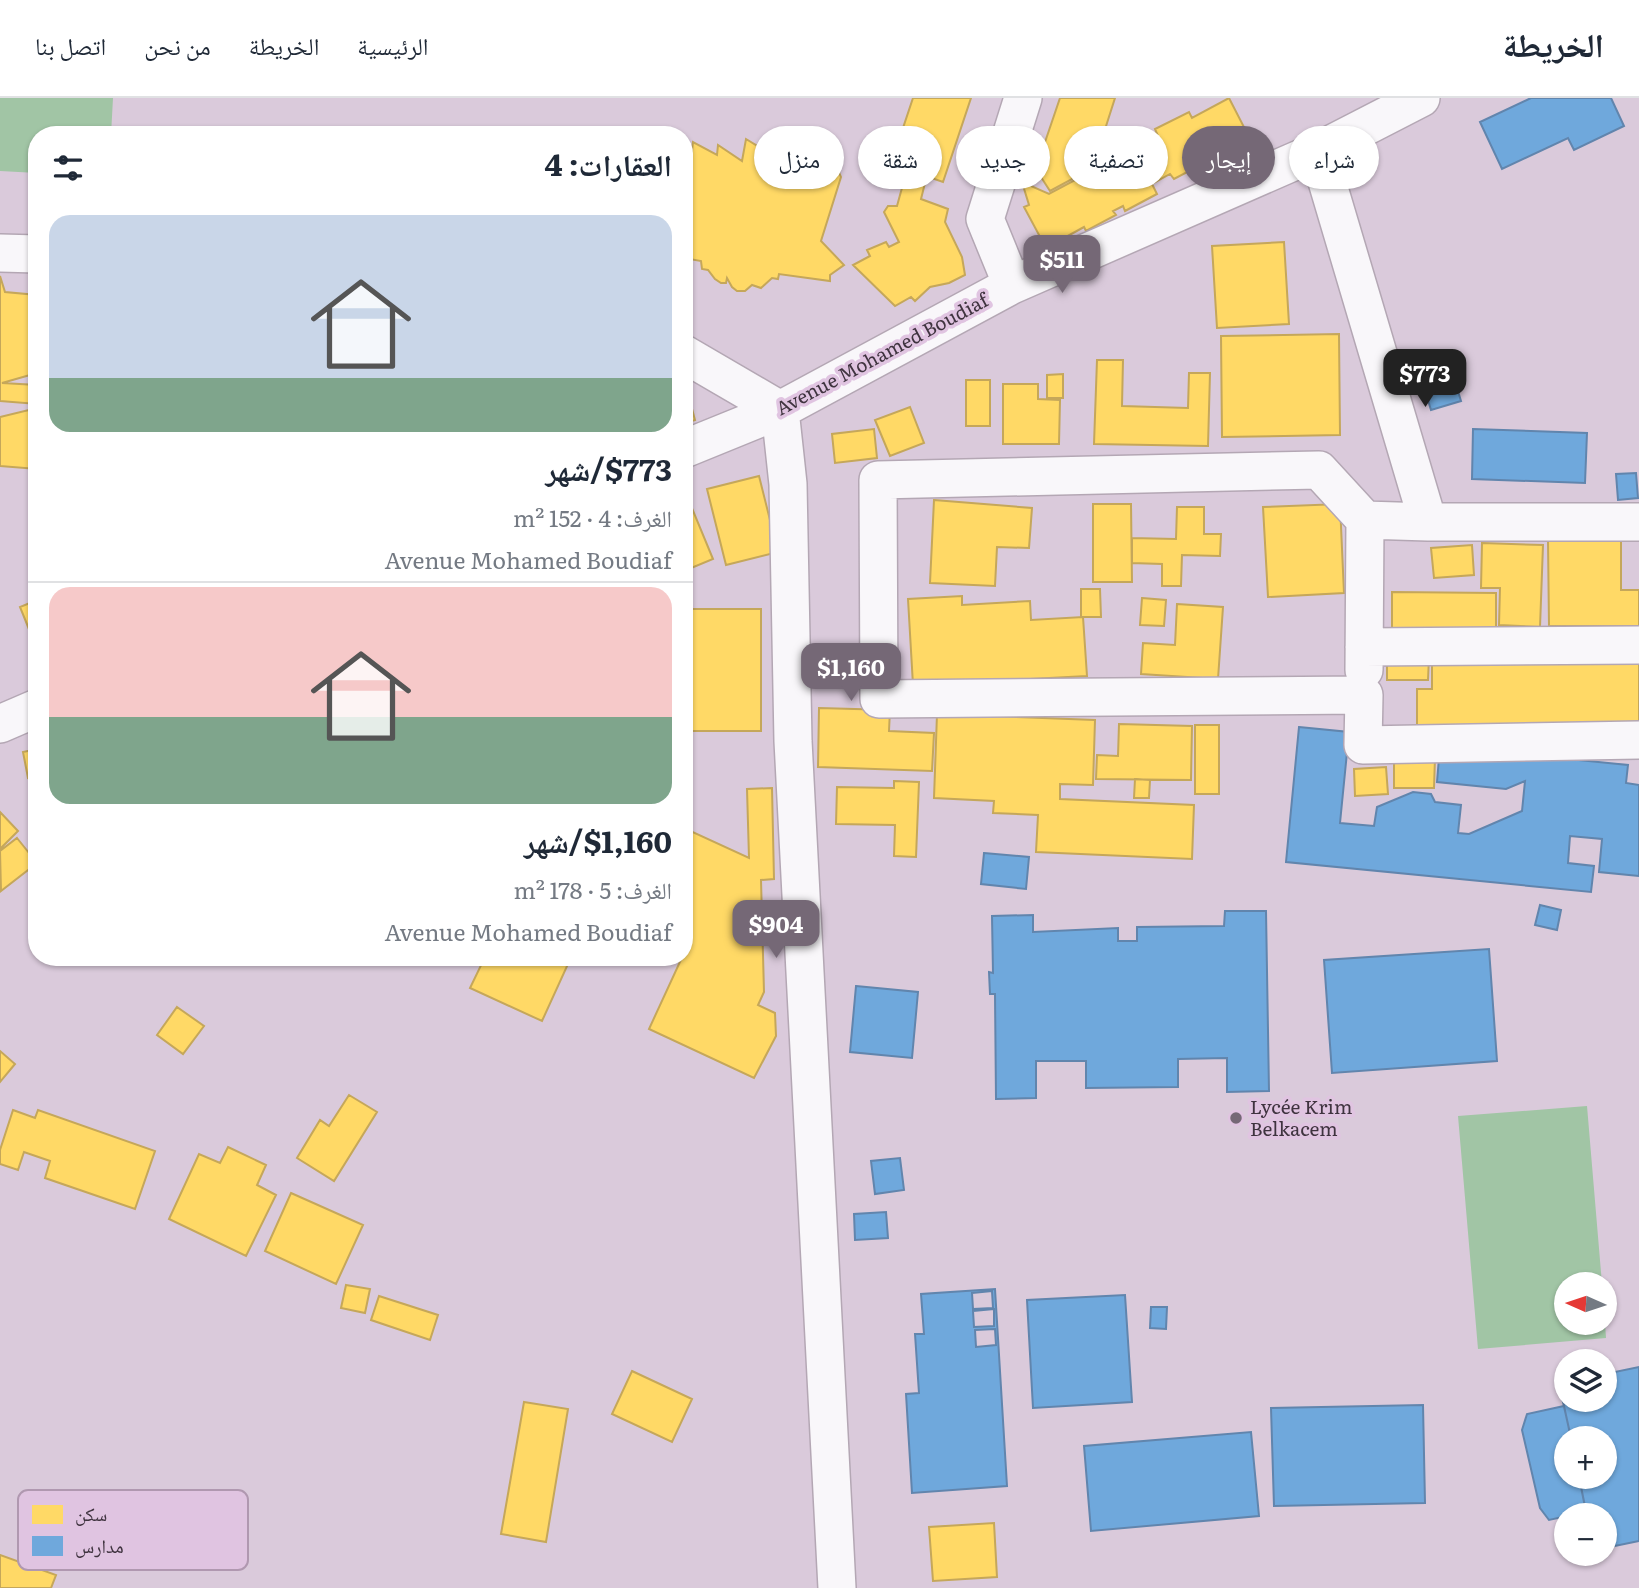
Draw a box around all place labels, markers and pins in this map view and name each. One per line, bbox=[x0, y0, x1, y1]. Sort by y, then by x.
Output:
pin: $511 bbox=[1021, 236, 1103, 295]
pin: $773 bbox=[1384, 350, 1466, 409]
pin: $1,160 bbox=[794, 644, 908, 703]
pin: $904 bbox=[735, 900, 817, 960]
place label: Lycée Krim Belkacem bbox=[1250, 1092, 1352, 1142]
marker: Lycée Krim Belkacem bbox=[1228, 1110, 1244, 1126]

